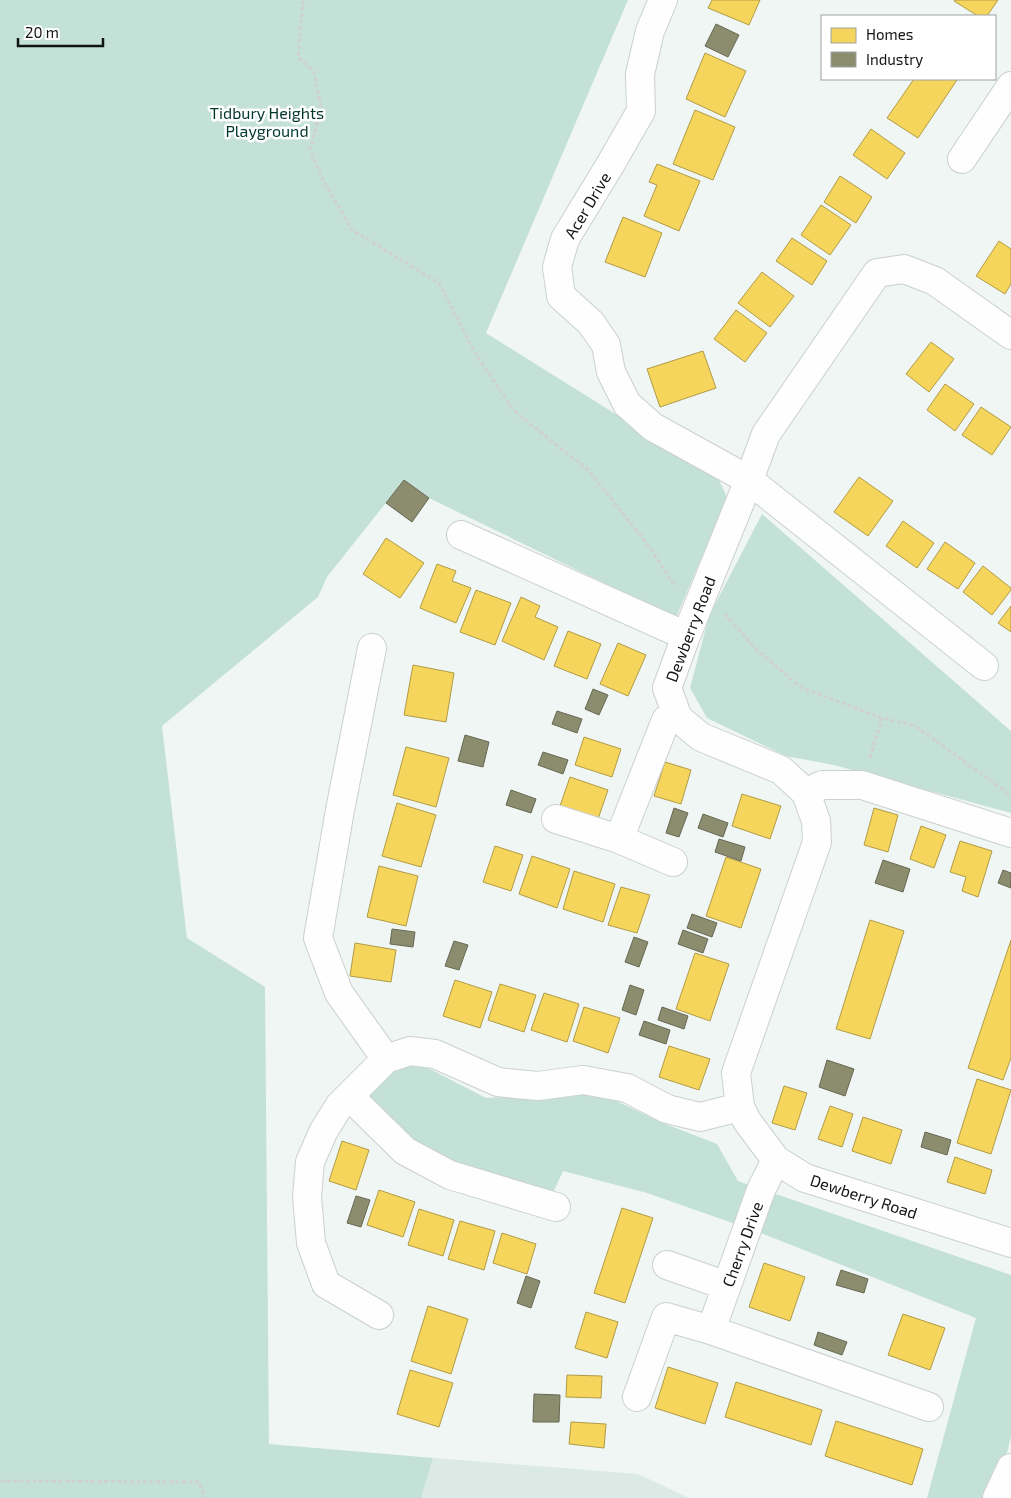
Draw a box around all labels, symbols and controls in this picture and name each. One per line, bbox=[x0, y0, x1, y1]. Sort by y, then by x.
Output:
scale bar bbox=[18, 15, 102, 47]
legend bbox=[821, 15, 996, 80]
text: 20 m bbox=[25, 23, 59, 41]
text: Homes bbox=[866, 25, 913, 43]
text: Industry bbox=[866, 50, 923, 68]
park label: Tidbury Heights Playground bbox=[210, 103, 324, 140]
street label: Acer Drive bbox=[560, 168, 614, 242]
street label: Dewberry Road bbox=[661, 574, 719, 684]
street label: Dewberry Road bbox=[808, 1170, 920, 1222]
street label: Cherry Drive bbox=[718, 1199, 766, 1289]

